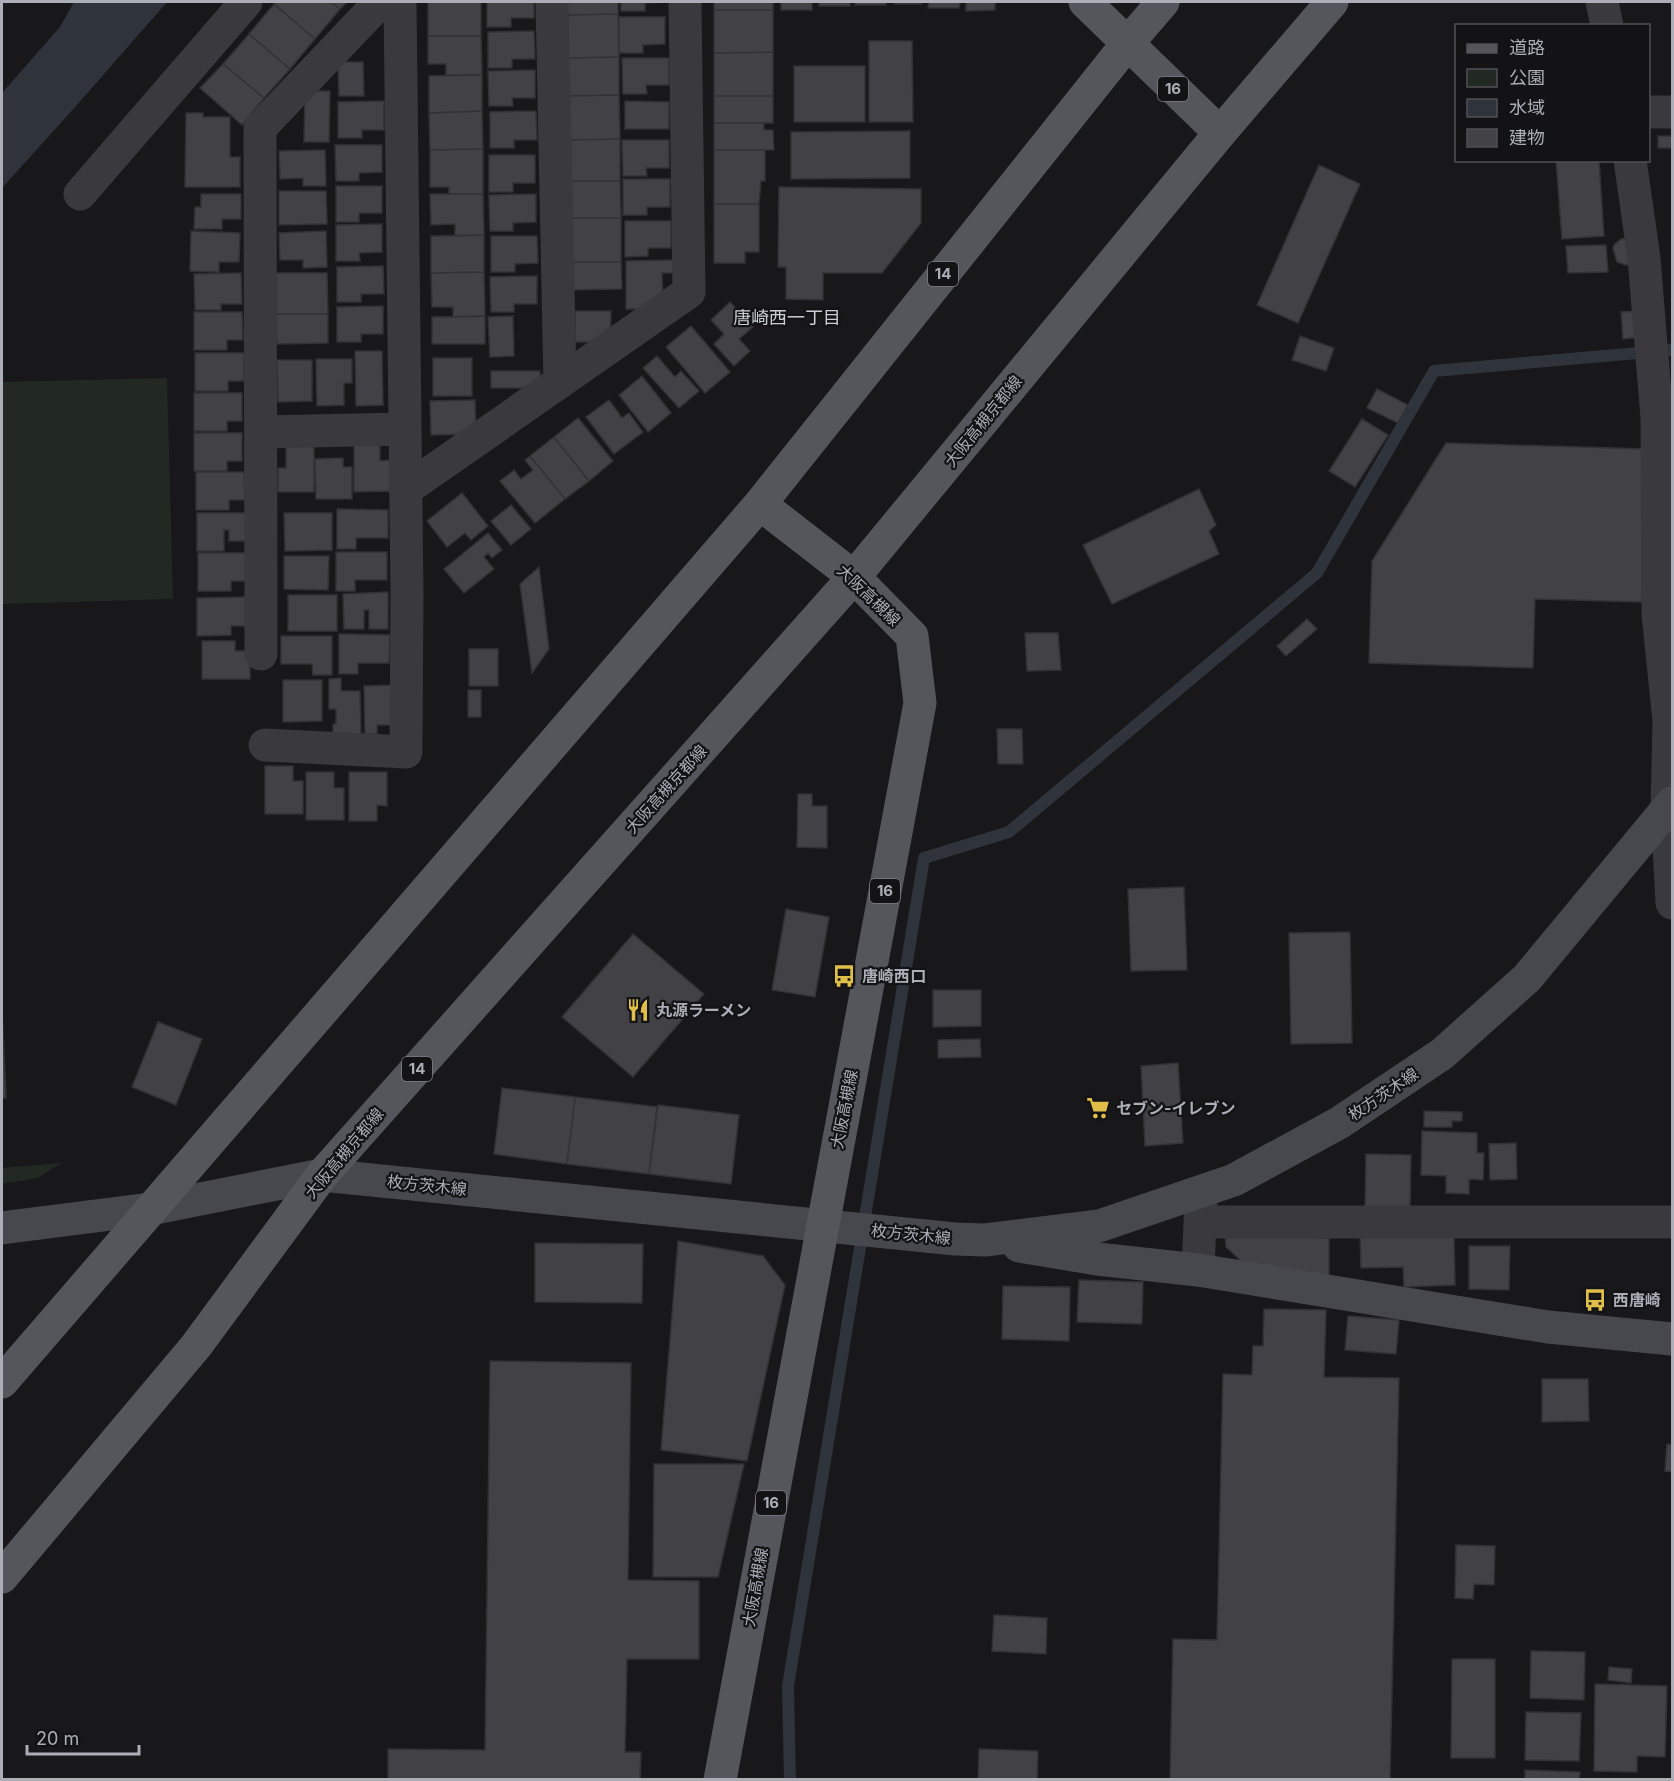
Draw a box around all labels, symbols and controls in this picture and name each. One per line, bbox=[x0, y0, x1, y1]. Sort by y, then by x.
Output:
legend bbox=[1455, 24, 1650, 162]
text: 道路 bbox=[1509, 37, 1545, 58]
text: 公園 bbox=[1509, 67, 1545, 88]
road number: 16 bbox=[1158, 77, 1188, 101]
text: 水域 bbox=[1509, 97, 1545, 118]
text: 建物 bbox=[1509, 127, 1545, 148]
road number: 14 bbox=[928, 262, 958, 286]
district label: 唐崎西一丁目 bbox=[733, 307, 841, 328]
street label: 大阪高槻京都線 bbox=[940, 371, 1026, 471]
street label: 大阪高槻線 bbox=[833, 560, 905, 630]
street label: 大阪高槻京都線 bbox=[621, 741, 711, 837]
road number: 16 bbox=[870, 879, 900, 903]
bus stop icon: 唐崎西口 bbox=[831, 963, 857, 989]
place label: 唐崎西口 bbox=[862, 966, 926, 986]
restaurant icon: 丸源ラーメン bbox=[625, 997, 651, 1023]
place label: 丸源ラーメン bbox=[656, 1000, 751, 1020]
road number: 14 bbox=[402, 1057, 432, 1081]
street label: 枚方茨木線 bbox=[1344, 1063, 1422, 1125]
street label: 大阪高槻線 bbox=[827, 1068, 861, 1150]
supermarket icon: セブン-イレブン bbox=[1085, 1095, 1111, 1121]
place label: セブン-イレブン bbox=[1116, 1098, 1236, 1118]
street label: 大阪高槻京都線 bbox=[300, 1104, 388, 1202]
street label: 枚方茨木線 bbox=[386, 1171, 468, 1199]
street label: 枚方茨木線 bbox=[870, 1220, 952, 1248]
bus stop icon: 西唐崎 bbox=[1582, 1287, 1608, 1313]
place label: 西唐崎 bbox=[1613, 1290, 1661, 1310]
road number: 16 bbox=[756, 1491, 786, 1515]
street label: 大阪高槻線 bbox=[738, 1546, 772, 1628]
scale bar bbox=[27, 1718, 140, 1756]
text: 20 m bbox=[36, 1728, 79, 1749]

